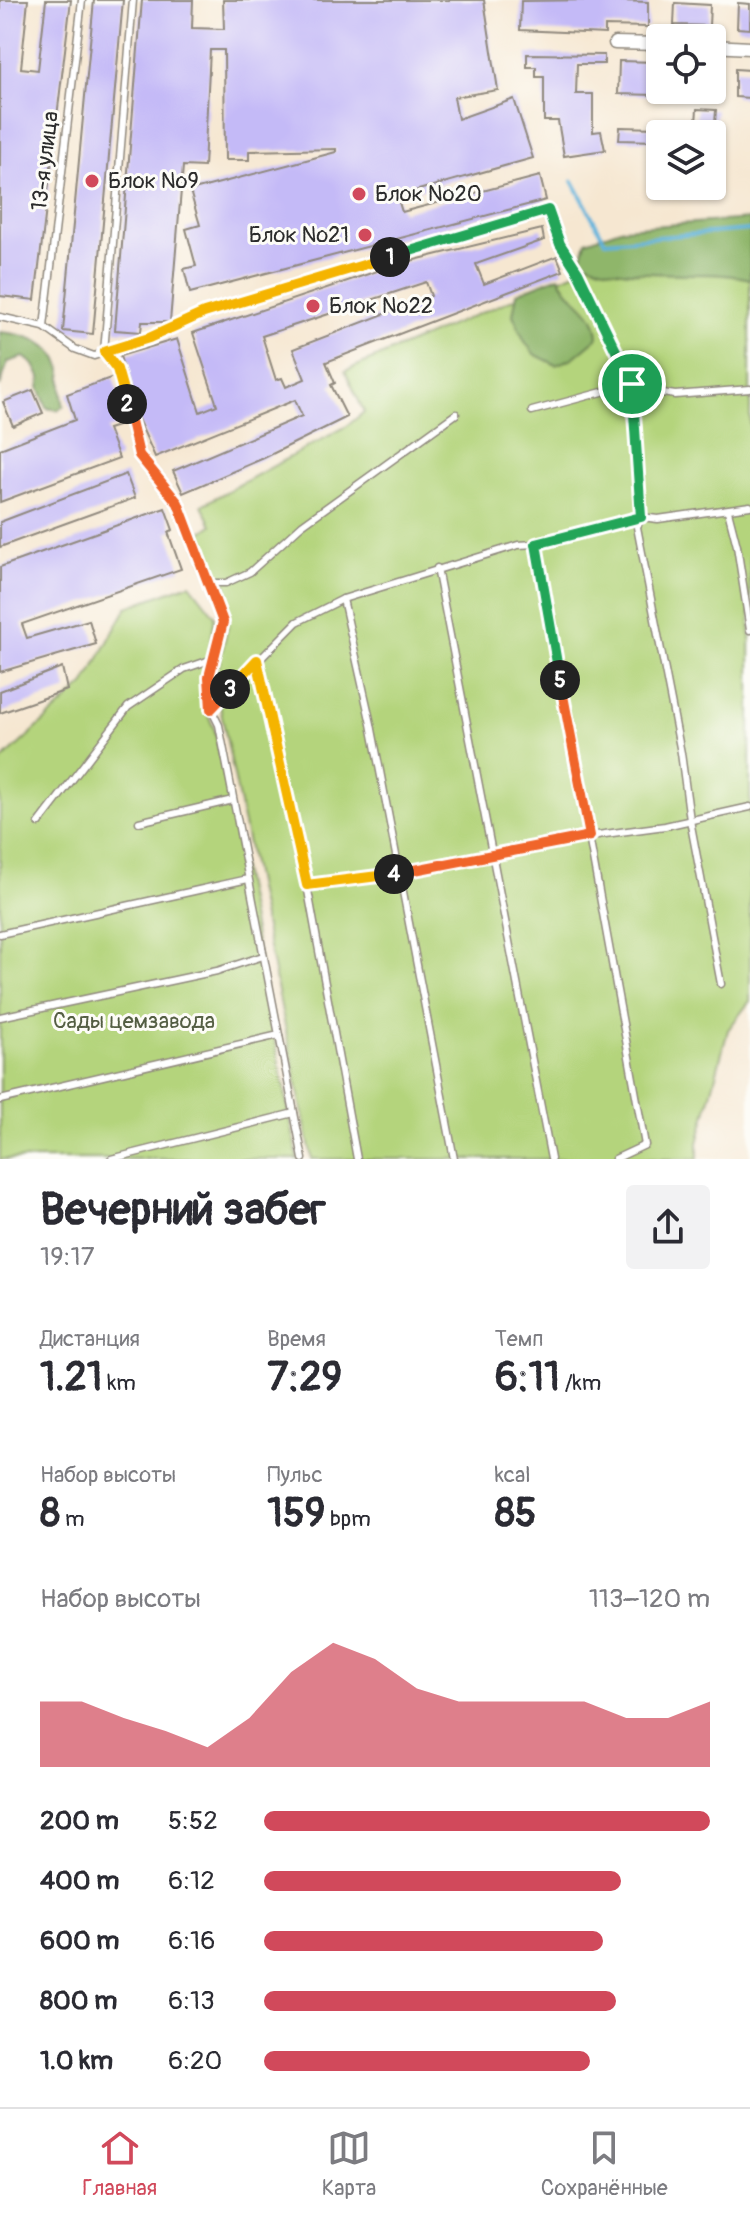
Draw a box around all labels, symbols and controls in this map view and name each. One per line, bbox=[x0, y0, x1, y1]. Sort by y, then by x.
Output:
map controls bbox=[646, 24, 726, 200]
button: locate bbox=[646, 24, 726, 104]
street label: 13-я улица bbox=[25, 110, 65, 212]
button: layers bbox=[646, 120, 726, 200]
place label: Блок №9 bbox=[108, 167, 199, 195]
marker: Блок №9 bbox=[83, 172, 101, 190]
place label: Блок №20 bbox=[375, 180, 482, 208]
marker: Блок №20 bbox=[350, 185, 368, 203]
place label: Блок №21 bbox=[249, 221, 349, 249]
marker: Блок №21 bbox=[356, 226, 374, 244]
pin: 1 bbox=[370, 237, 410, 277]
text: 1 bbox=[386, 243, 394, 271]
place label: Блок №22 bbox=[329, 292, 433, 320]
marker: Блок №22 bbox=[304, 297, 322, 315]
pin bbox=[598, 350, 666, 418]
icon: arrive bbox=[610, 362, 654, 406]
pin: 2 bbox=[107, 384, 147, 424]
text: 2 bbox=[121, 390, 133, 418]
pin: 5 bbox=[540, 660, 580, 700]
text: 5 bbox=[554, 666, 566, 694]
pin: 3 bbox=[210, 669, 250, 709]
text: 3 bbox=[224, 675, 236, 703]
pin: 4 bbox=[374, 854, 414, 894]
text: 4 bbox=[388, 860, 400, 888]
park label: Сады цемзавода bbox=[53, 1007, 215, 1035]
text: Вечерний забег bbox=[40, 1183, 326, 1238]
button: share bbox=[626, 1185, 710, 1269]
text: 19:17 bbox=[40, 1241, 94, 1273]
text: Дистанция bbox=[40, 1325, 140, 1353]
text: Время bbox=[267, 1325, 326, 1353]
text: Темп bbox=[495, 1325, 543, 1353]
text: 1.21 bbox=[40, 1353, 102, 1402]
text: 7:29 bbox=[267, 1353, 342, 1402]
text: 6:11 bbox=[495, 1353, 560, 1402]
text: km bbox=[102, 1369, 136, 1397]
text: /km bbox=[560, 1369, 601, 1397]
text: Набор высоты bbox=[40, 1461, 176, 1489]
text: Пульс bbox=[267, 1461, 323, 1489]
text: kcal bbox=[495, 1461, 530, 1489]
text: 8 bbox=[40, 1489, 60, 1538]
text: 159 bbox=[267, 1489, 325, 1538]
text: 85 bbox=[495, 1489, 537, 1538]
text: m bbox=[60, 1505, 84, 1533]
text: bpm bbox=[325, 1505, 371, 1533]
text: Набор высоты bbox=[40, 1583, 201, 1615]
text: 113–120 m bbox=[589, 1583, 710, 1615]
text: 200 m bbox=[40, 1805, 119, 1837]
text: 5:52 bbox=[168, 1805, 218, 1837]
text: 400 m bbox=[40, 1865, 119, 1897]
text: 6:12 bbox=[168, 1865, 215, 1897]
text: 600 m bbox=[40, 1925, 119, 1957]
text: 6:16 bbox=[168, 1925, 215, 1957]
text: 800 m bbox=[40, 1985, 117, 2017]
text: 6:13 bbox=[168, 1985, 215, 2017]
text: 1.0 km bbox=[40, 2045, 113, 2077]
text: 6:20 bbox=[168, 2045, 222, 2077]
tab: Главная bbox=[82, 2126, 157, 2202]
tab: Карта bbox=[322, 2126, 376, 2202]
tab: Сохранённые bbox=[541, 2126, 668, 2202]

